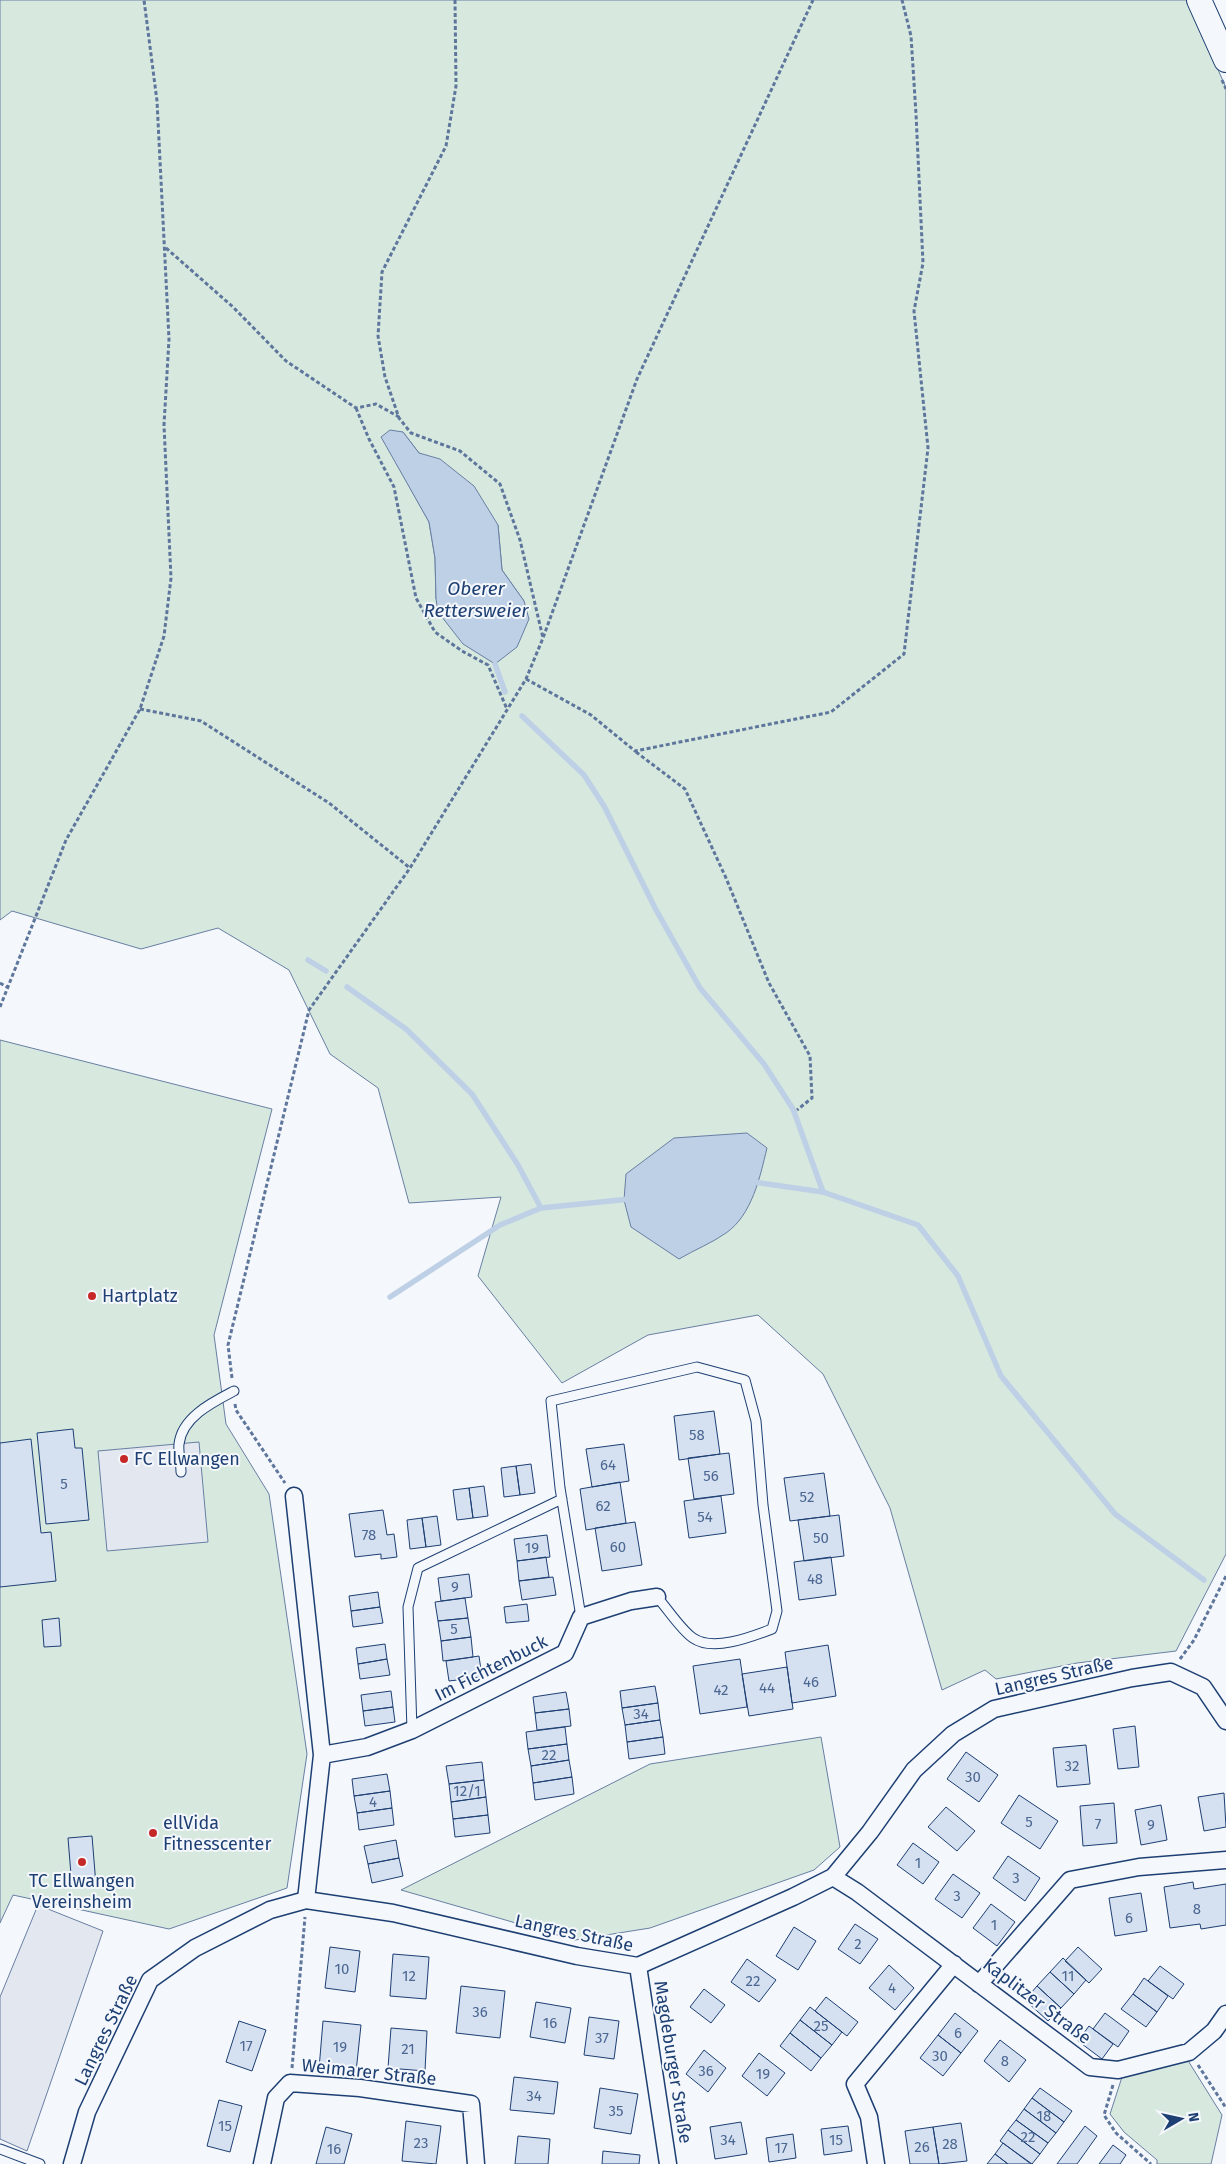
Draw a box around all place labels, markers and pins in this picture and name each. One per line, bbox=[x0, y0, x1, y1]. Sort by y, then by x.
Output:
place label: Hartplatz bbox=[102, 1285, 178, 1307]
marker: Hartplatz bbox=[86, 1290, 98, 1302]
place label: FC Ellwangen bbox=[134, 1448, 240, 1470]
marker: FC Ellwangen bbox=[118, 1453, 130, 1465]
place label: ellVida Fitnesscenter bbox=[163, 1812, 271, 1855]
marker: ellVida Fitnesscenter bbox=[147, 1827, 159, 1839]
marker: TC Ellwangen Vereinsheim bbox=[76, 1856, 88, 1868]
place label: TC Ellwangen Vereinsheim bbox=[29, 1870, 135, 1913]

